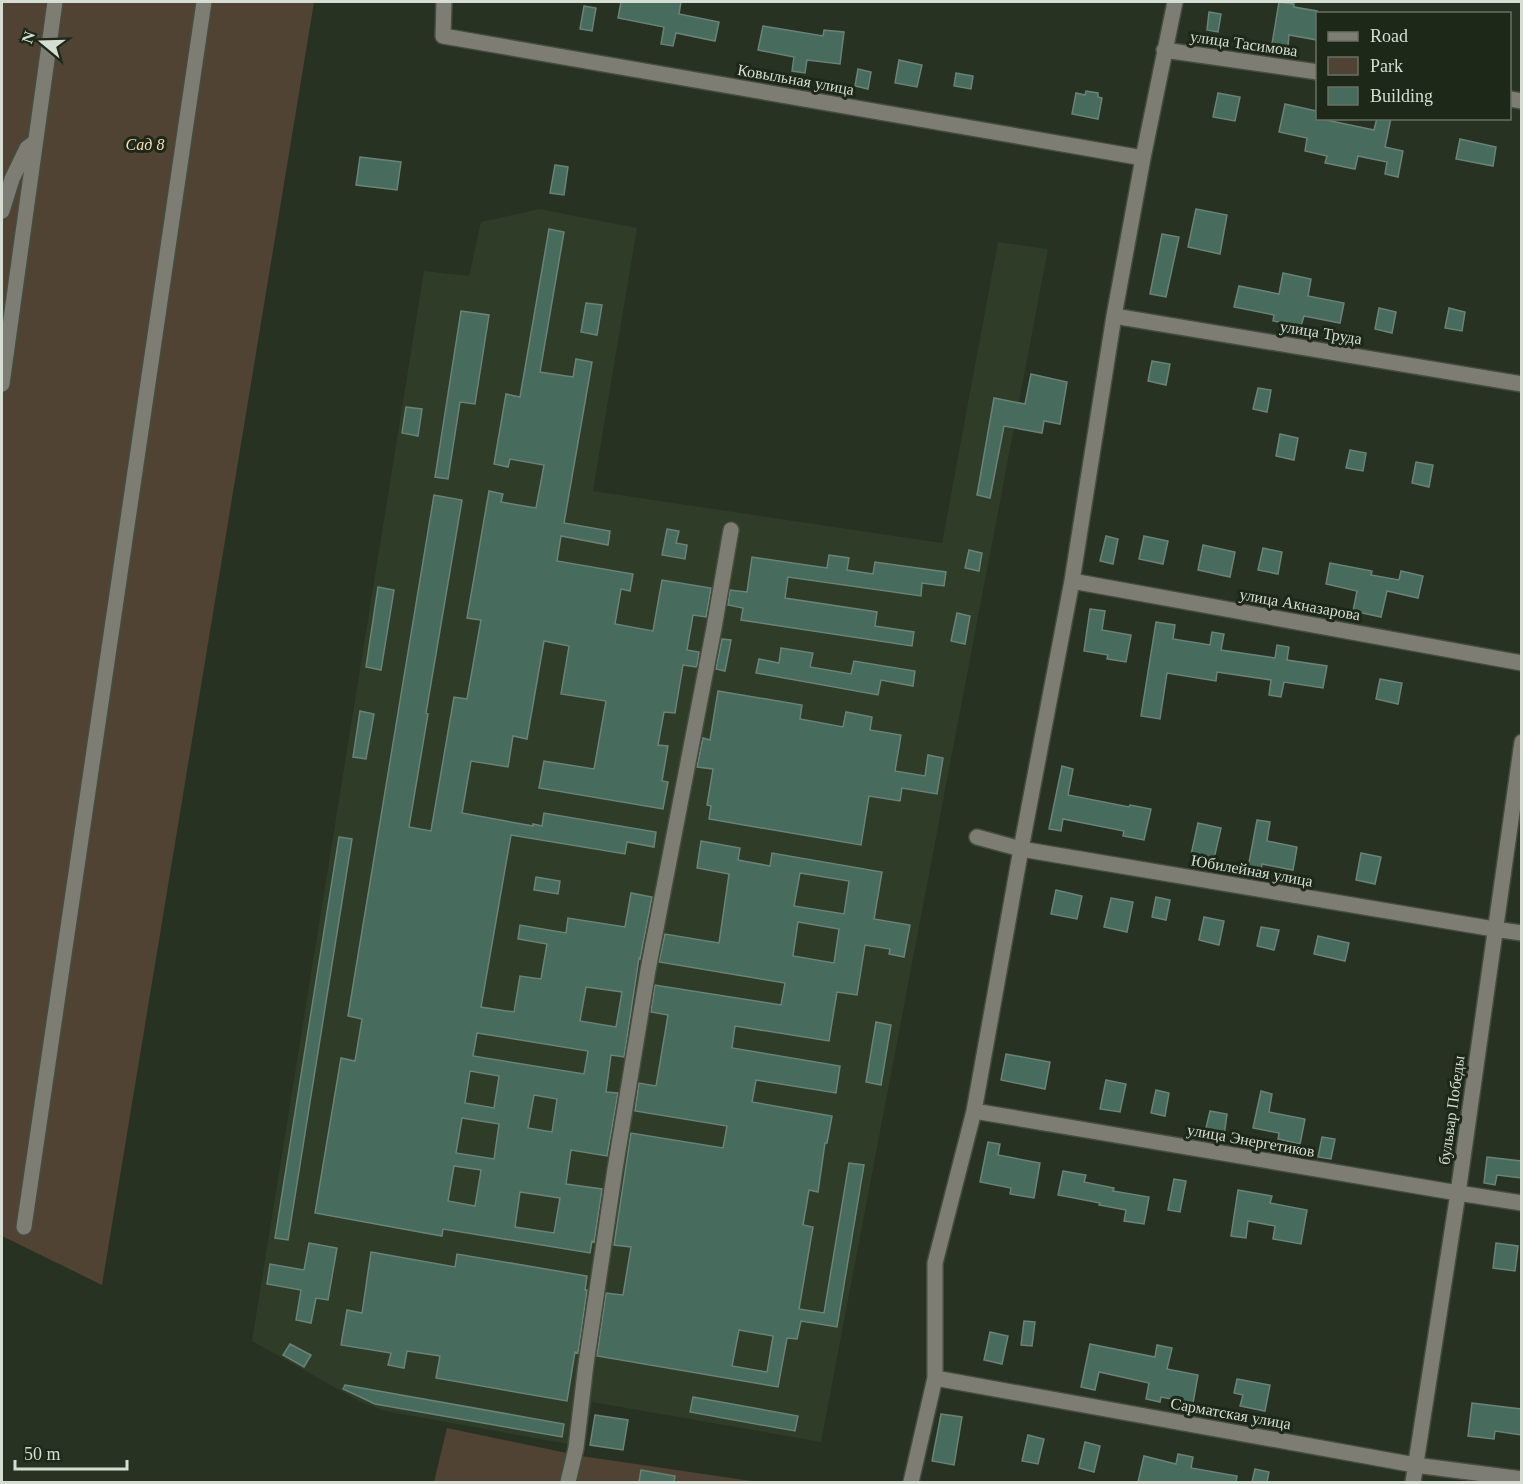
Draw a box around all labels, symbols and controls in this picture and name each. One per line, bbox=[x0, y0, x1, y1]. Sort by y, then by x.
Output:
north arrow bbox=[12, 12, 72, 72]
legend bbox=[1316, 12, 1511, 120]
text: Road bbox=[1370, 26, 1408, 46]
street label: улица Тасимова bbox=[1189, 28, 1299, 60]
text: N bbox=[18, 29, 38, 46]
text: Park bbox=[1370, 56, 1403, 76]
street label: Ковыльная улица bbox=[736, 61, 855, 99]
text: Building bbox=[1370, 86, 1433, 106]
park label: Сад 8 bbox=[126, 136, 164, 153]
street label: улица Труда bbox=[1279, 318, 1363, 348]
street label: улица Акназарова bbox=[1238, 585, 1362, 624]
street label: Юбилейная улица bbox=[1190, 851, 1314, 891]
street label: бульвар Победы bbox=[1435, 1054, 1469, 1166]
street label: улица Энергетиков bbox=[1186, 1121, 1316, 1161]
street label: Сарматская улица bbox=[1169, 1395, 1292, 1433]
scale bar bbox=[15, 1433, 128, 1471]
text: 50 m bbox=[24, 1444, 61, 1464]

